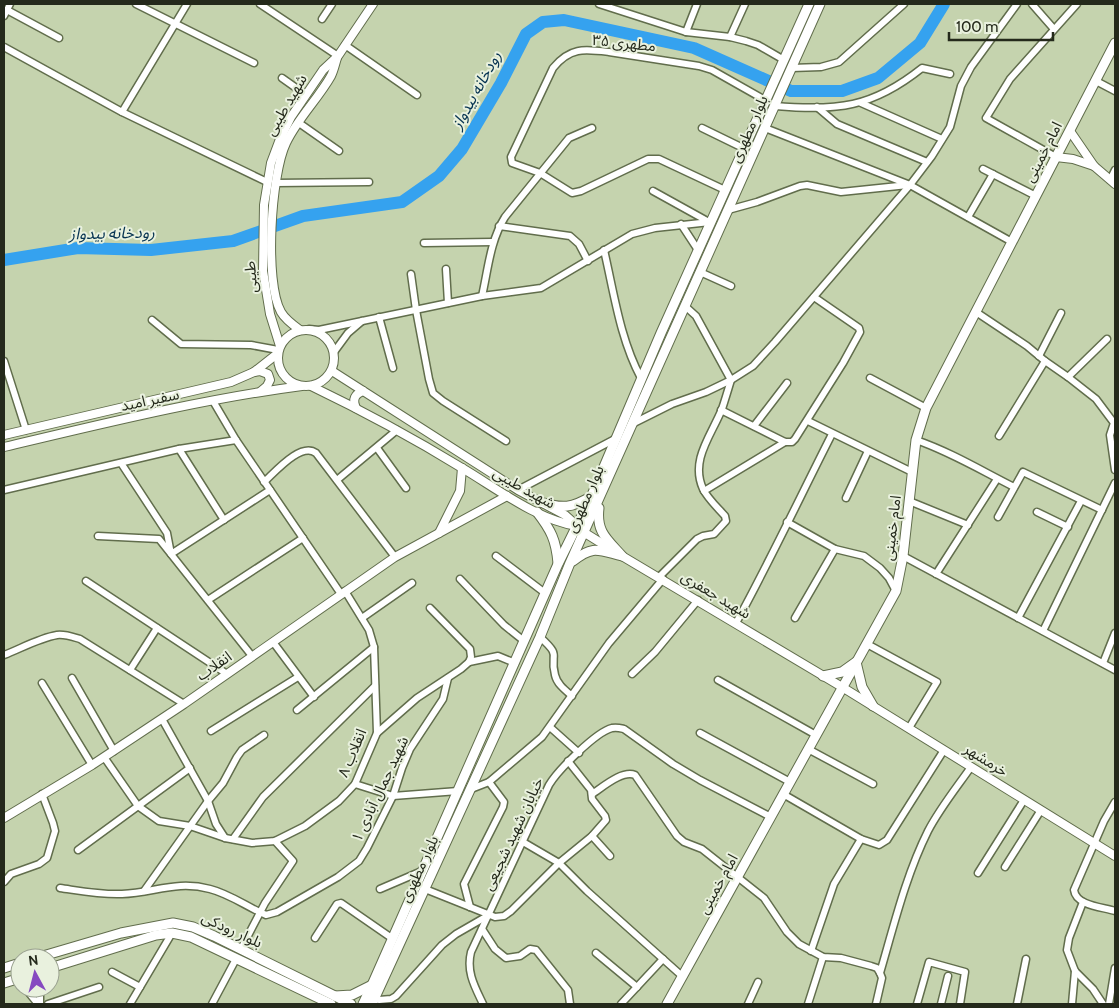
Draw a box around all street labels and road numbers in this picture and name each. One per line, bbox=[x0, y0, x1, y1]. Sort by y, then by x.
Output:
street label: مطهری ۳۵ bbox=[591, 31, 657, 55]
street label: شهید طیبی bbox=[261, 71, 311, 139]
street label: بلوار مطهری bbox=[726, 93, 772, 165]
street label: امام خمینی bbox=[1020, 119, 1068, 186]
street label: طیبی bbox=[241, 260, 261, 294]
street label: سفیر امید bbox=[119, 385, 181, 415]
street label: بلوار مطهری bbox=[562, 463, 608, 535]
street label: شهید طیبی bbox=[490, 464, 558, 513]
street label: امام خمینی bbox=[879, 494, 907, 562]
street label: شهید جعفری bbox=[678, 567, 754, 623]
street label: انقلاب bbox=[193, 647, 235, 685]
street label: انقلاب ۸ bbox=[334, 726, 370, 780]
street label: شهید جمال آبادی ۱ bbox=[348, 733, 412, 845]
street label: خرمشهر bbox=[960, 739, 1011, 781]
street label: خیابان شهید شجیعی bbox=[479, 774, 547, 894]
street label: بلوار مطهری bbox=[396, 833, 442, 905]
street label: امام خمینی bbox=[694, 851, 744, 918]
street label: بلوار رودکی bbox=[199, 908, 265, 952]

